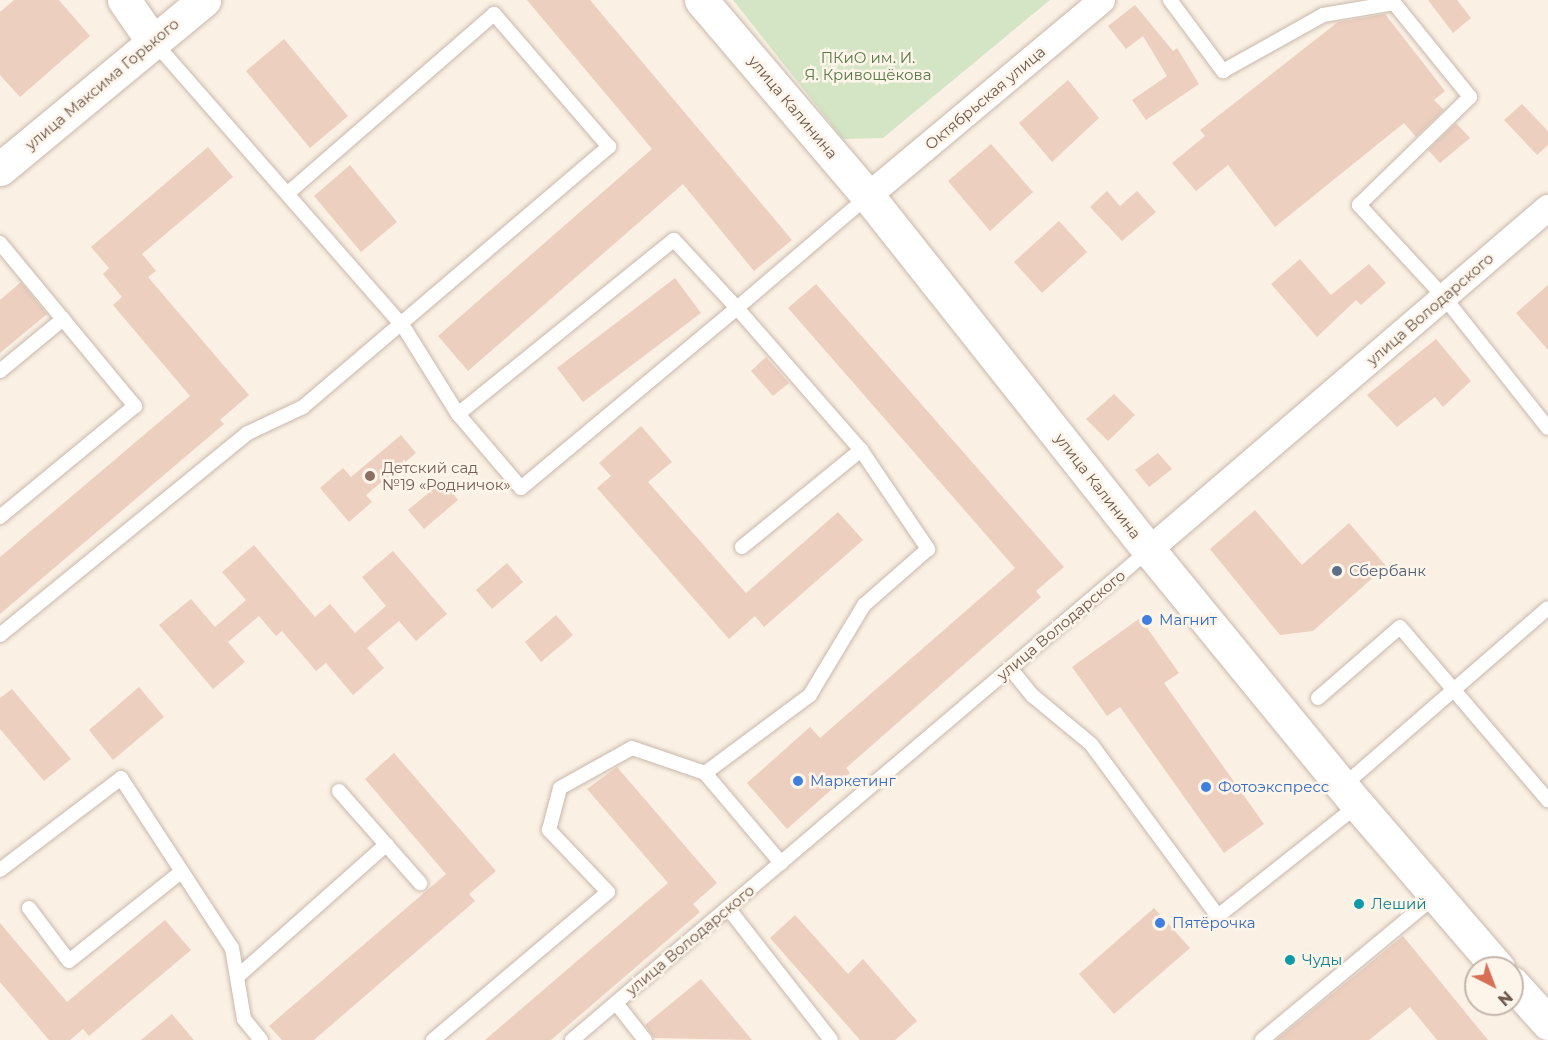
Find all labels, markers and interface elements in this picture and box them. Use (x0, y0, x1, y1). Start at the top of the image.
street label: улица Максима Горького (22, 14, 182, 154)
street label: Октябрьская улица (921, 42, 1049, 154)
park label: ПКиО им. И. Я. Кривощёкова (805, 48, 931, 83)
street label: улица Калинина (745, 52, 841, 162)
street label: улица Володарского (1363, 249, 1497, 369)
street label: улица Калинина (1051, 430, 1145, 542)
place label: Детский сад №19 «Родничок» (382, 458, 511, 493)
marker: Детский сад №19 «Родничок» (363, 469, 377, 483)
place label: Сбербанк (1349, 562, 1426, 580)
marker: Сбербанк (1330, 564, 1344, 578)
street label: улица Володарского (993, 566, 1129, 684)
place label: Магнит (1159, 611, 1217, 629)
marker: Магнит (1140, 613, 1154, 627)
place label: Маркетинг (810, 772, 896, 790)
marker: Маркетинг (791, 774, 805, 788)
place label: Фотоэкспресс (1218, 778, 1329, 796)
marker: Фотоэкспресс (1199, 780, 1213, 794)
street label: улица Володарского (622, 881, 758, 999)
place label: Леший (1371, 895, 1427, 913)
marker: Леший (1352, 897, 1366, 911)
place label: Пятёрочка (1172, 914, 1256, 932)
marker: Пятёрочка (1153, 916, 1167, 930)
place label: Чуды (1302, 951, 1342, 969)
marker: Чуды (1283, 953, 1297, 967)
north arrow (1464, 956, 1524, 1016)
text: N (1494, 987, 1516, 1010)

